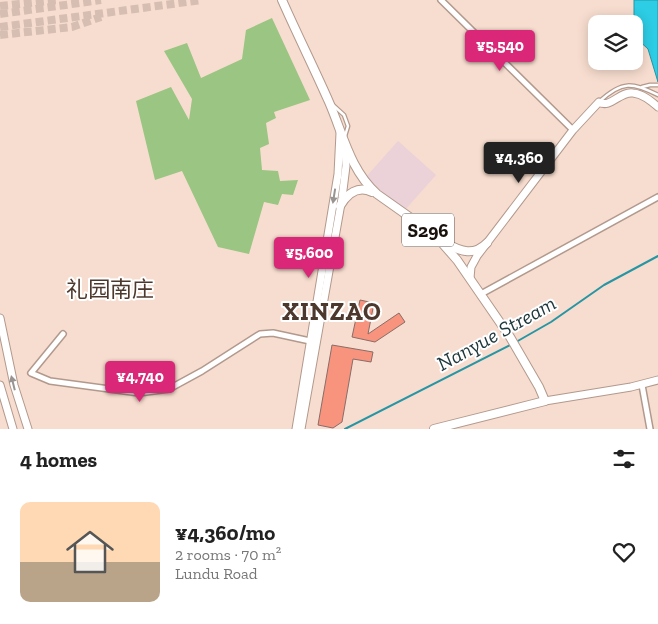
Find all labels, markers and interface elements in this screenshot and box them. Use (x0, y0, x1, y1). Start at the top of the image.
map controls (588, 15, 643, 70)
button: layers (588, 15, 643, 70)
pin: ¥5,540 (459, 30, 541, 72)
text: ¥5,540 (476, 36, 524, 55)
pin: ¥4,360 (478, 142, 560, 184)
text: ¥4,360 (495, 148, 543, 167)
one-way arrow (330, 189, 338, 205)
road number: S296 (402, 214, 454, 246)
pin: ¥5,600 (268, 236, 350, 279)
text: ¥5,600 (285, 243, 333, 262)
district label: 礼园南庄 (66, 276, 154, 303)
water label: Nanyue Stream (432, 290, 560, 376)
district label: XINZAO (282, 296, 382, 326)
pin: ¥4,740 (99, 360, 181, 403)
text: ¥4,740 (116, 367, 164, 386)
one-way arrow (9, 375, 17, 390)
icon: filters (610, 445, 638, 473)
text: 4 homes (20, 447, 97, 472)
text: ¥4,360/mo (175, 520, 275, 545)
icon: home (60, 522, 120, 582)
icon: heart (610, 538, 638, 566)
text: 2 rooms · 70 m² (175, 545, 281, 564)
text: Lundu Road (175, 564, 258, 583)

